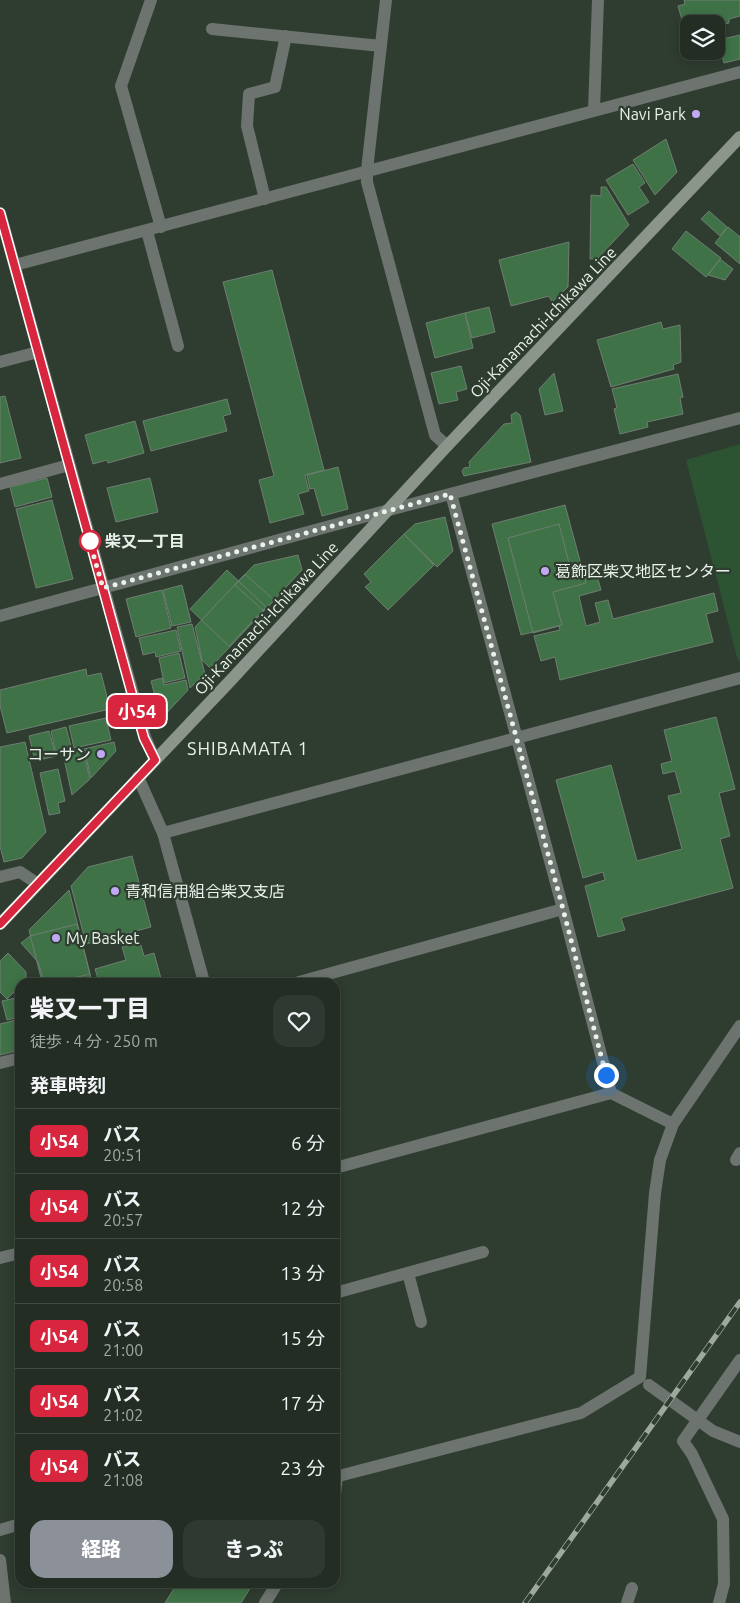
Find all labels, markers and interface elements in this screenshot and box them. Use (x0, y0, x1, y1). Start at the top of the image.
map controls (680, 15, 725, 60)
button: layers (680, 15, 725, 60)
place label: Navi Park (619, 105, 686, 123)
marker: Navi Park (690, 108, 702, 120)
street label: Oji-Kanamachi-Ichikawa Line (466, 243, 620, 401)
marker: 柴又一丁目 (79, 530, 101, 552)
place label: 柴又一丁目 (105, 532, 185, 550)
street label: Oji-Kanamachi-Ichikawa Line (190, 538, 342, 698)
place label: 葛飾区柴又地区センター (555, 562, 731, 580)
marker: 葛飾区柴又地区センター (539, 565, 551, 577)
line badge: 小54 (108, 695, 166, 727)
text: 小54 (118, 701, 156, 721)
district label: SHIBAMATA 1 (187, 738, 309, 758)
place label: コーサン (27, 745, 91, 763)
marker: コーサン (95, 748, 107, 760)
place label: 青和信用組合柴又支店 (125, 882, 285, 900)
marker: 青和信用組合柴又支店 (109, 885, 121, 897)
place label: My Basket (66, 929, 140, 947)
marker: My Basket (50, 932, 62, 944)
text: 柴又一丁目 (30, 995, 150, 1022)
button: heart (273, 995, 325, 1047)
text: 徒歩 · 4 分 · 250 m (30, 1032, 158, 1050)
your location (594, 1063, 619, 1088)
text: 発車時刻 (30, 1074, 106, 1096)
text: バス (103, 1123, 141, 1145)
text: 小54 (40, 1131, 78, 1151)
text: 6 分 (291, 1132, 325, 1154)
text: 20:51 (103, 1146, 143, 1164)
text: バス (103, 1188, 141, 1210)
text: 小54 (40, 1196, 78, 1216)
text: 12 分 (280, 1197, 325, 1219)
text: 20:57 (103, 1211, 143, 1229)
text: バス (103, 1253, 141, 1275)
text: 小54 (40, 1261, 78, 1281)
text: 13 分 (280, 1262, 325, 1284)
text: 20:58 (103, 1276, 143, 1294)
text: バス (103, 1318, 141, 1340)
text: 小54 (40, 1326, 78, 1346)
text: 15 分 (280, 1327, 325, 1349)
text: 21:00 (103, 1341, 143, 1359)
text: バス (103, 1383, 141, 1405)
text: 小54 (40, 1391, 78, 1411)
text: 17 分 (280, 1392, 325, 1414)
text: 21:02 (103, 1406, 143, 1424)
text: バス (103, 1448, 141, 1470)
text: 小54 (40, 1456, 78, 1476)
text: 23 分 (280, 1457, 325, 1479)
text: 21:08 (103, 1471, 143, 1489)
button: 経路 (30, 1520, 173, 1578)
button: きっぷ (183, 1520, 325, 1578)

